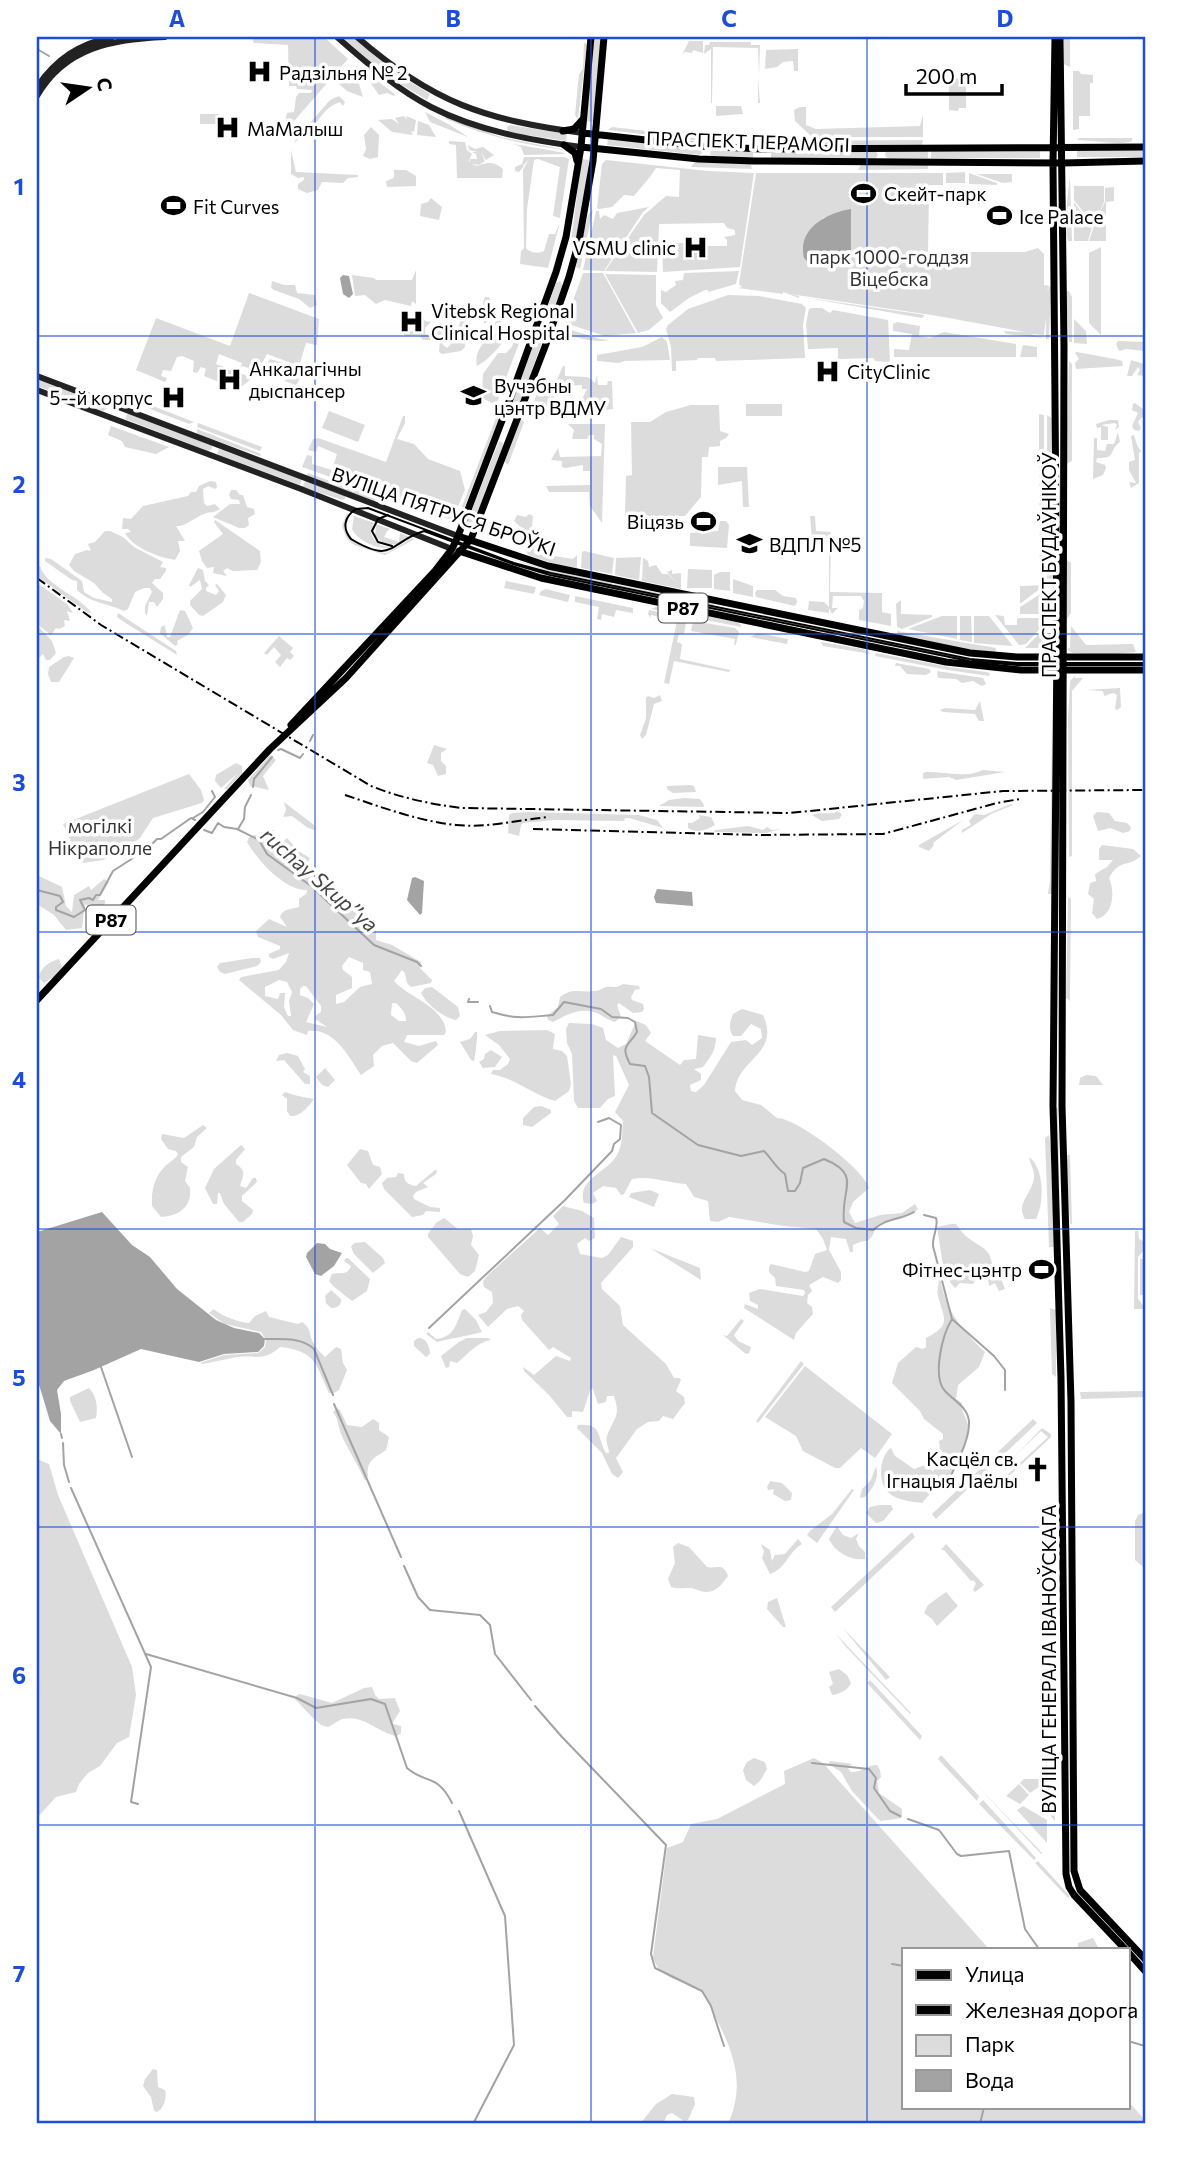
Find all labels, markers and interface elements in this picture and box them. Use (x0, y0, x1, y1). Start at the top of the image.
text: A (169, 4, 186, 32)
text: B (445, 4, 461, 32)
text: C (721, 4, 737, 32)
text: D (997, 4, 1014, 32)
north arrow (52, 52, 122, 122)
scale bar (906, 52, 1002, 96)
hospital icon: Радзільня № 2 (245, 58, 273, 86)
place label: Радзільня № 2 (279, 61, 408, 84)
text: 200 m (916, 63, 977, 88)
text: С (92, 75, 118, 93)
hospital icon: МаМалыш (213, 114, 241, 142)
place label: МаМалыш (247, 117, 343, 140)
street label: ПРАСПЕКТ ПЕРАМОГІ (646, 126, 850, 156)
text: 1 (14, 172, 24, 200)
sports icon: Скейт-парк (850, 179, 878, 207)
place label: Скейт-парк (884, 182, 987, 205)
sports icon: Fit Curves (159, 192, 187, 220)
place label: Fit Curves (193, 195, 280, 218)
sports icon: Ice Palace (985, 202, 1013, 230)
place label: Ice Palace (1019, 205, 1103, 228)
hospital icon: VSMU clinic (682, 233, 710, 261)
place label: VSMU clinic (572, 236, 676, 259)
park label: парк 1000-годдзя Віцебска (809, 245, 969, 290)
place label: Vitebsk Regional Clinical Hospital (431, 299, 575, 344)
hospital icon: Vitebsk Regional Clinical Hospital (397, 307, 425, 335)
place label: Анкалагічны дыспансер (249, 357, 362, 402)
hospital icon: CityClinic (813, 357, 841, 385)
place label: CityClinic (847, 360, 930, 383)
hospital icon: Анкалагічны дыспансер (215, 365, 243, 393)
place label: Вучэбны цэнтр ВДМУ (494, 374, 606, 419)
school or university icon: Вучэбны цэнтр ВДМУ (460, 382, 488, 410)
hospital icon: 5--й корпус (159, 383, 187, 411)
place label: 5--й корпус (50, 386, 153, 409)
street label: ПРАСПЕКТ БУДАЎНІКОЎ (1037, 452, 1060, 678)
street label: ВУЛІЦА ПЯТРУСЯ БРОЎКІ (329, 462, 559, 560)
text: 2 (12, 470, 26, 498)
sports icon: Віцязь (690, 507, 718, 535)
place label: Віцязь (627, 510, 684, 533)
school or university icon: ВДПЛ №5 (735, 530, 763, 558)
place label: ВДПЛ №5 (769, 533, 861, 556)
road number: Р87 (658, 594, 708, 622)
text: 3 (12, 768, 26, 796)
park label: могілкі Нікраполле (48, 814, 152, 859)
water label: ruchay Skup’’ya (256, 821, 384, 937)
road number: Р87 (86, 905, 136, 934)
text: 4 (12, 1065, 26, 1093)
sports icon: Фітнес-цэнтр (1028, 1255, 1056, 1283)
place label: Фітнес-цэнтр (902, 1258, 1022, 1281)
text: 5 (12, 1363, 26, 1391)
place label: Касцёл св. Ігнацыя Лаёлы (886, 1447, 1018, 1492)
church icon: Касцёл св. Ігнацыя Лаёлы (1024, 1455, 1052, 1483)
street label: ВУЛІЦА ГЕНЕРАЛА ІВАНОЎСКАГА (1037, 1504, 1060, 1814)
text: 6 (12, 1661, 26, 1689)
legend (902, 1948, 1130, 2108)
text: 7 (13, 1959, 25, 1987)
text: Улица (965, 1961, 1024, 1986)
text: Железная дорога (965, 1997, 1138, 2022)
text: Парк (965, 2031, 1015, 2056)
text: Вода (965, 2067, 1014, 2092)

